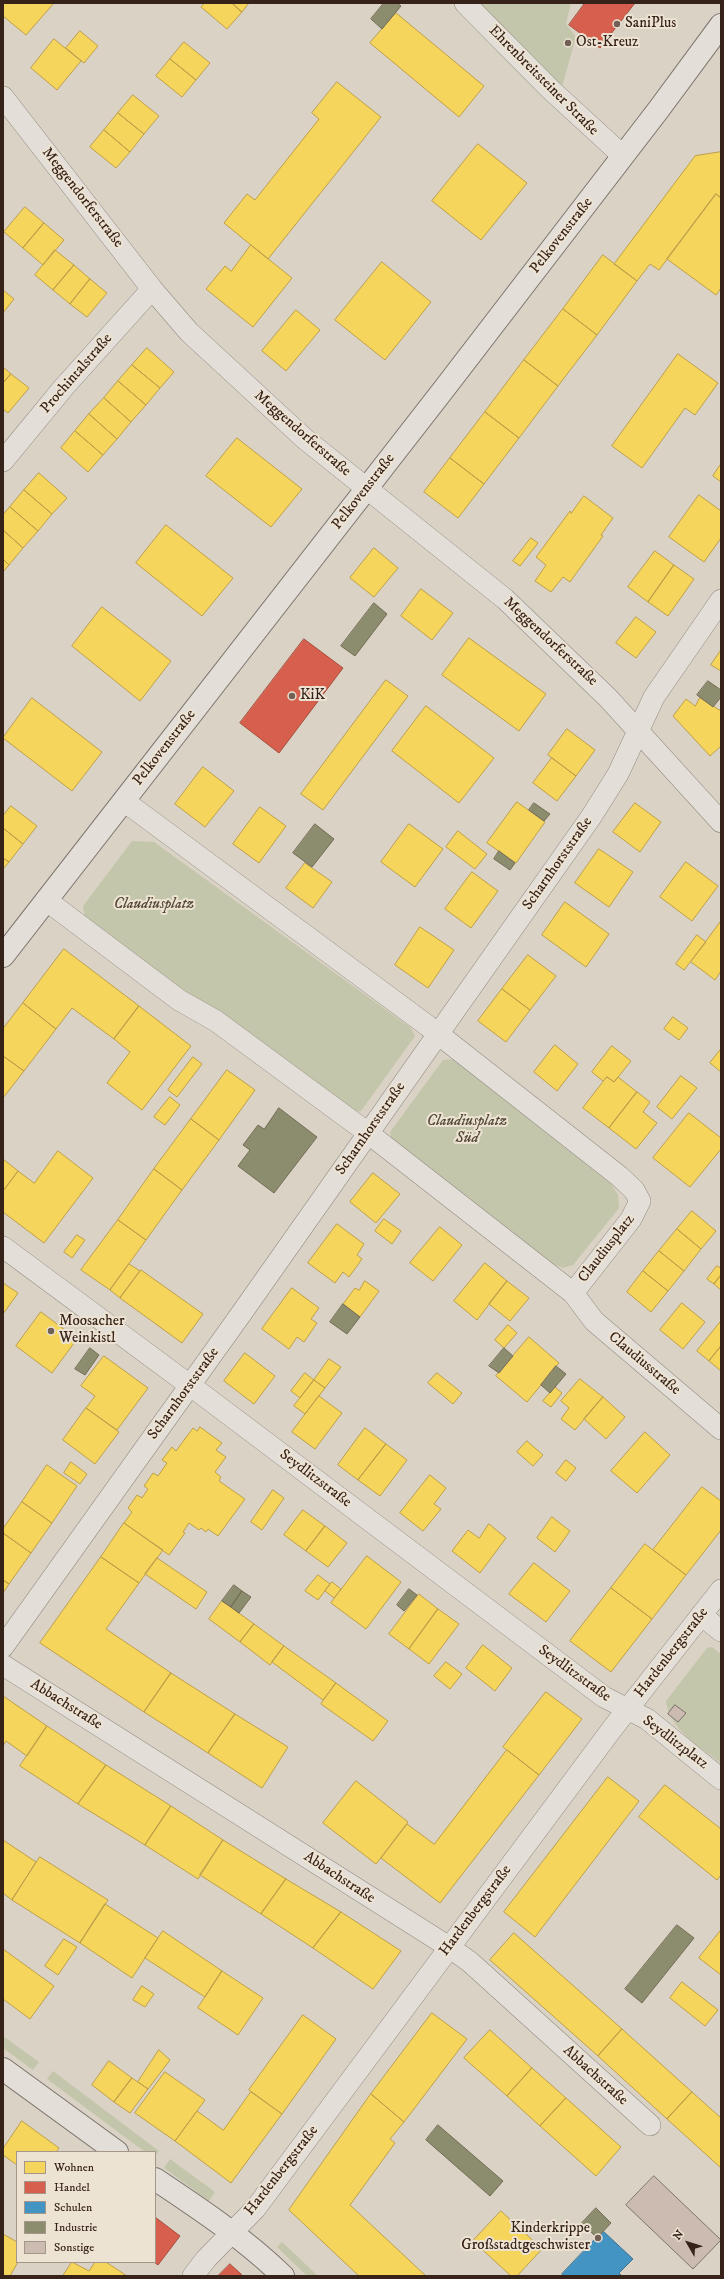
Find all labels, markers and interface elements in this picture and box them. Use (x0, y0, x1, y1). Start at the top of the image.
place label: SaniPlus (625, 15, 676, 33)
marker: SaniPlus (612, 19, 622, 29)
street label: Ehrenbreitsteiner Straße (484, 22, 602, 140)
place label: Ost-Kreuz (576, 34, 639, 52)
marker: Ost-Kreuz (563, 38, 573, 48)
street label: Meggendorferstraße (37, 144, 127, 252)
street label: Pelkovenstraße (527, 194, 597, 278)
street label: Prochintalstraße (37, 330, 117, 418)
street label: Meggendorferstraße (250, 387, 354, 481)
street label: Pelkovenstraße (329, 450, 399, 534)
street label: Meggendorferstraße (499, 594, 601, 690)
place label: KiK (300, 687, 325, 705)
marker: KiK (287, 691, 297, 701)
street label: Pelkovenstraße (130, 706, 200, 790)
street label: Scharnhorststraße (519, 814, 597, 914)
park label: Claudiusplatz (114, 896, 194, 914)
street label: Scharnhorststraße (332, 1079, 410, 1179)
park label: Claudiusplatz Süd (427, 1113, 507, 1148)
street label: Claudiusplatz (575, 1211, 639, 1287)
place label: Moosacher Weinkistl (59, 1313, 125, 1348)
marker: Moosacher Weinkistl (46, 1326, 56, 1336)
street label: Claudiusstraße (604, 1329, 684, 1399)
street label: Scharnhorststraße (145, 1344, 223, 1444)
street label: Seydlitzstraße (276, 1446, 354, 1512)
street label: Hardenbergstraße (631, 1604, 713, 1702)
street label: Seydlitzstraße (534, 1642, 614, 1706)
street label: Abbachstraße (27, 1676, 105, 1734)
street label: Seydlitzplatz (638, 1712, 712, 1774)
street label: Abbachstraße (300, 1848, 378, 1908)
street label: Hardenbergstraße (436, 1862, 516, 1960)
street label: Abbachstraße (559, 2042, 631, 2110)
street label: Hardenbergstraße (241, 2122, 323, 2220)
legend (16, 2151, 156, 2263)
text: Wohnen (54, 2160, 94, 2175)
text: Handel (54, 2180, 90, 2195)
text: Schulen (54, 2200, 92, 2215)
text: Industrie (54, 2220, 97, 2235)
place label: Kinderkrippe Großstadtgeschwister (461, 2220, 590, 2255)
north arrow (668, 2223, 708, 2263)
text: N (670, 2228, 687, 2243)
marker: Kinderkrippe Großstadtgeschwister (593, 2233, 603, 2243)
text: Sonstige (54, 2240, 94, 2255)

